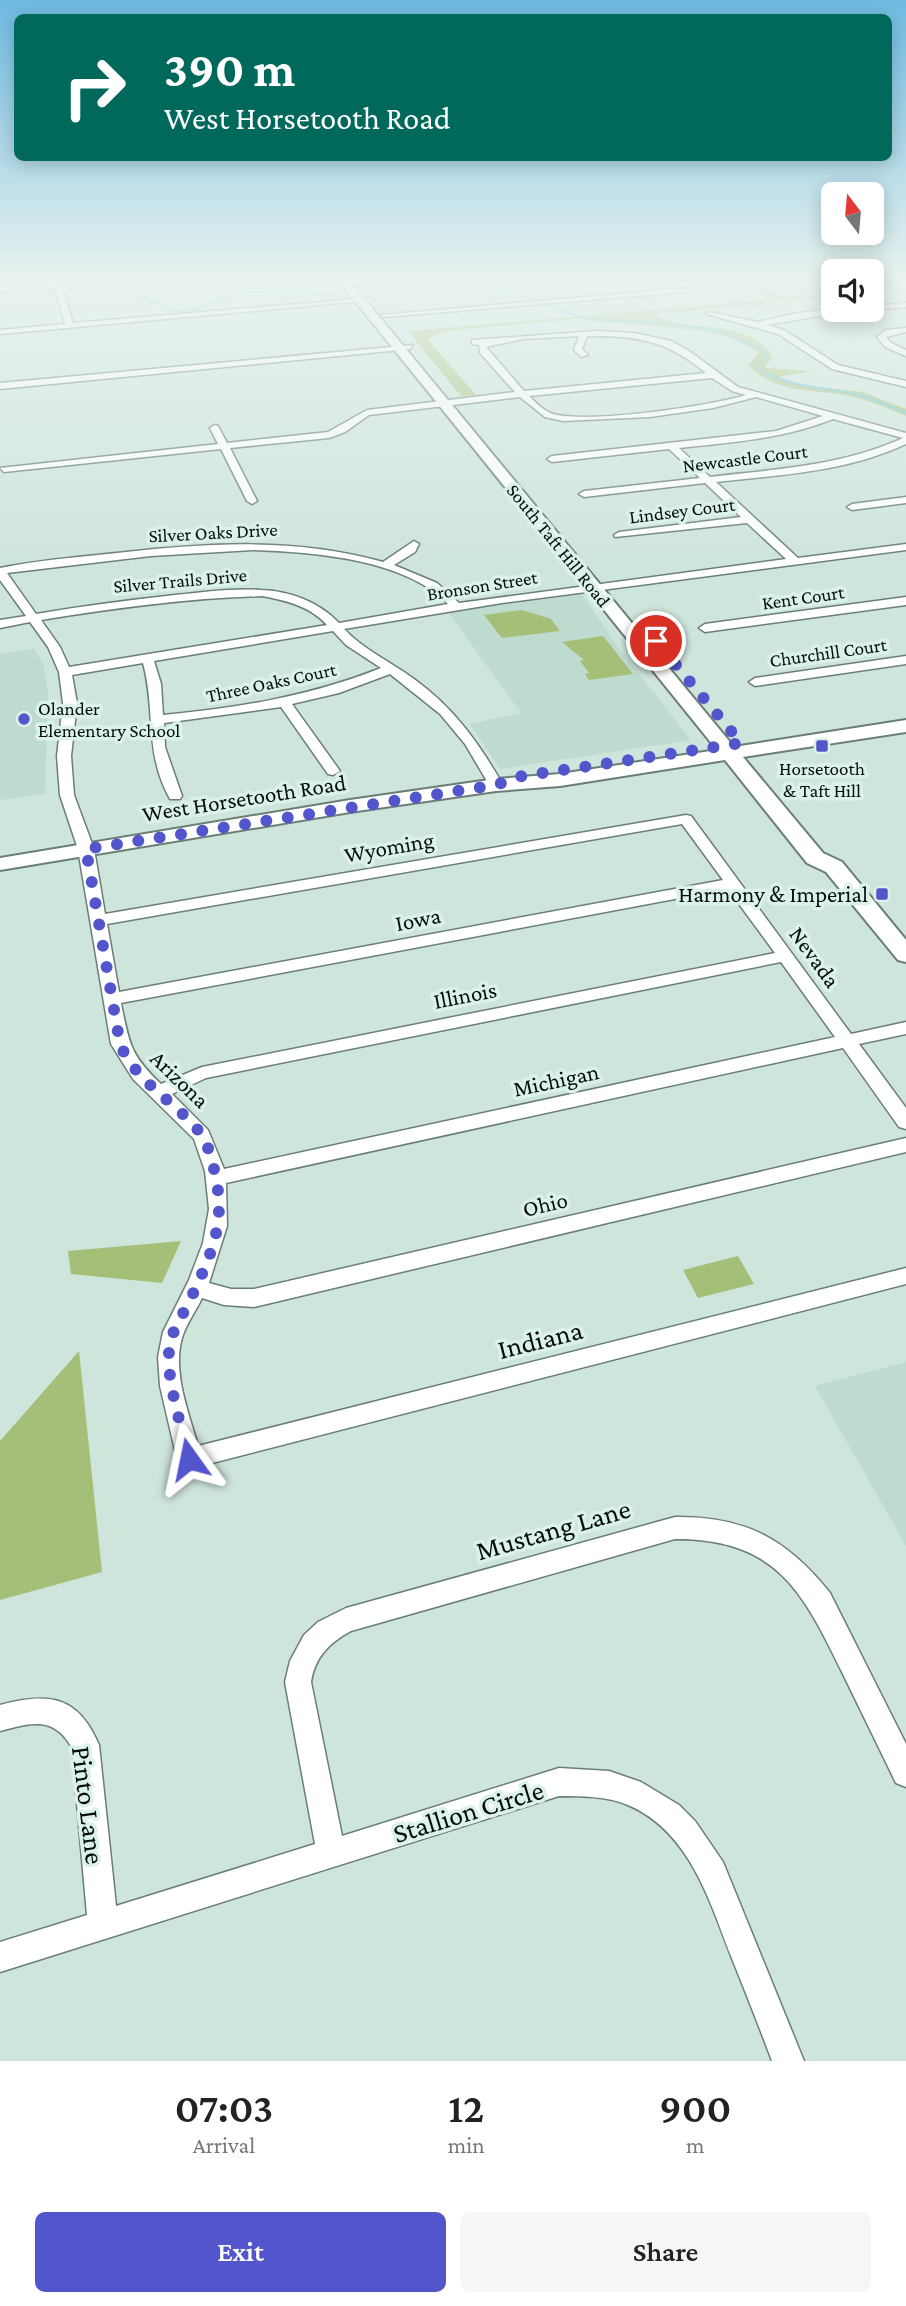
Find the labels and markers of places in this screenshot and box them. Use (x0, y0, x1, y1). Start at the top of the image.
pin (626, 611, 686, 671)
place label: Olander Elementary School (38, 698, 180, 741)
marker: Olander Elementary School (16, 711, 32, 727)
marker: Horsetooth & Taft Hill (814, 738, 830, 754)
place label: Horsetooth & Taft Hill (779, 758, 865, 801)
place label: Harmony & Imperial (678, 881, 868, 907)
marker: Harmony & Imperial (874, 886, 890, 902)

